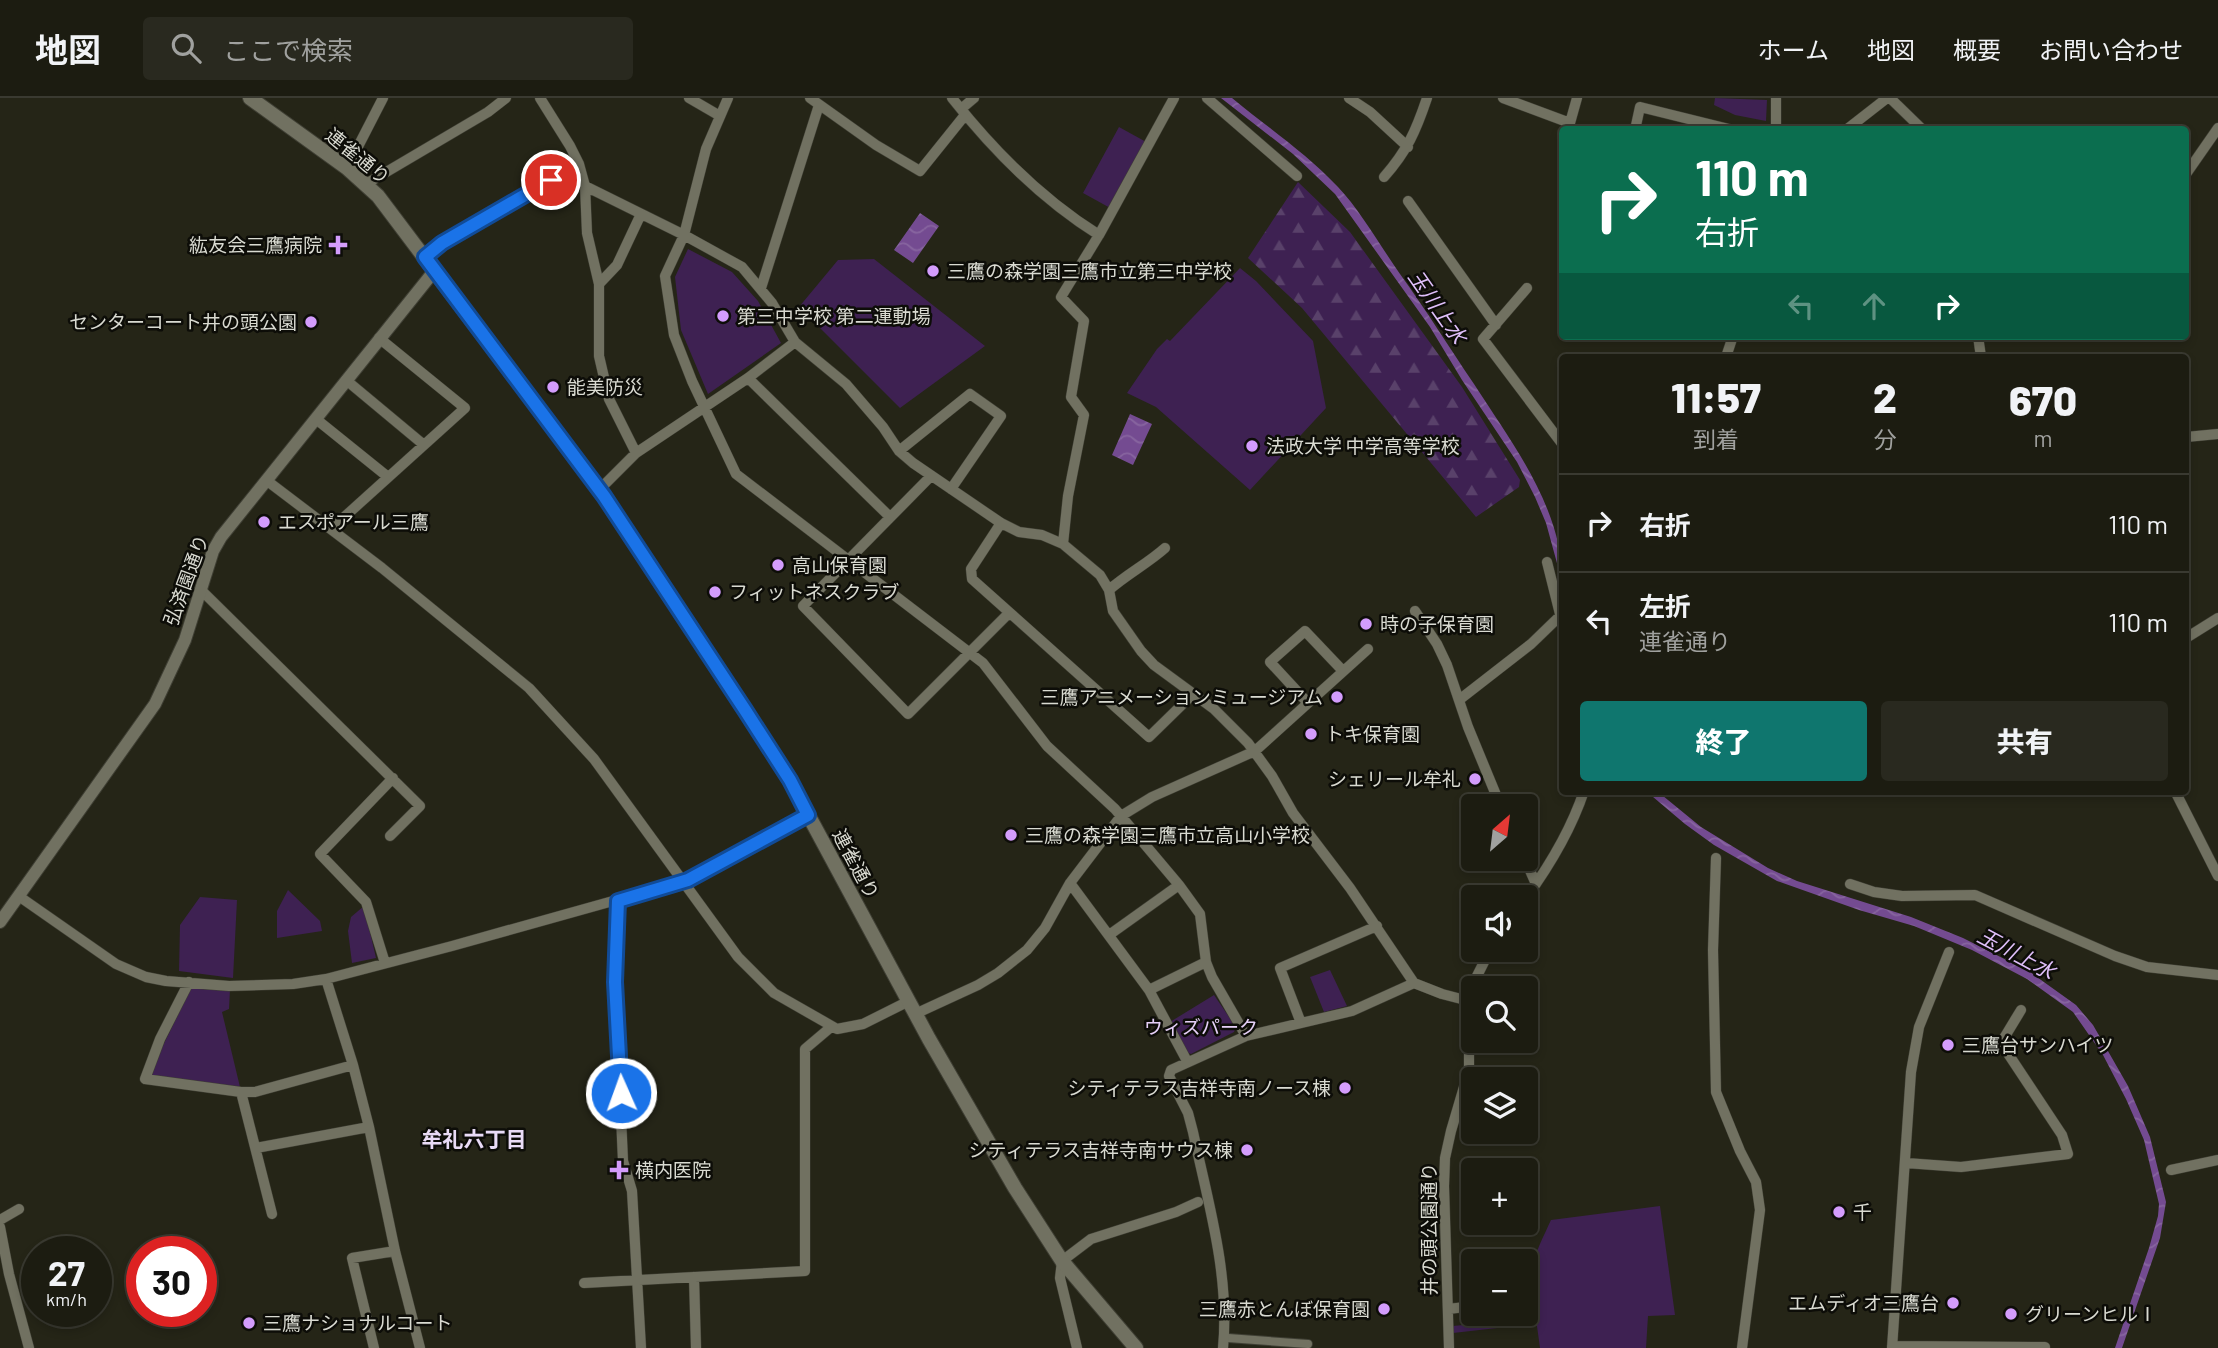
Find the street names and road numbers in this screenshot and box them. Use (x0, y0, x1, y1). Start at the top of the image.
street label: 連雀通り (322, 123, 395, 188)
street label: 弘済園通り (158, 531, 213, 628)
street label: 連雀通り (828, 825, 884, 903)
street label: 井の頭公園通り (1417, 1162, 1440, 1296)

